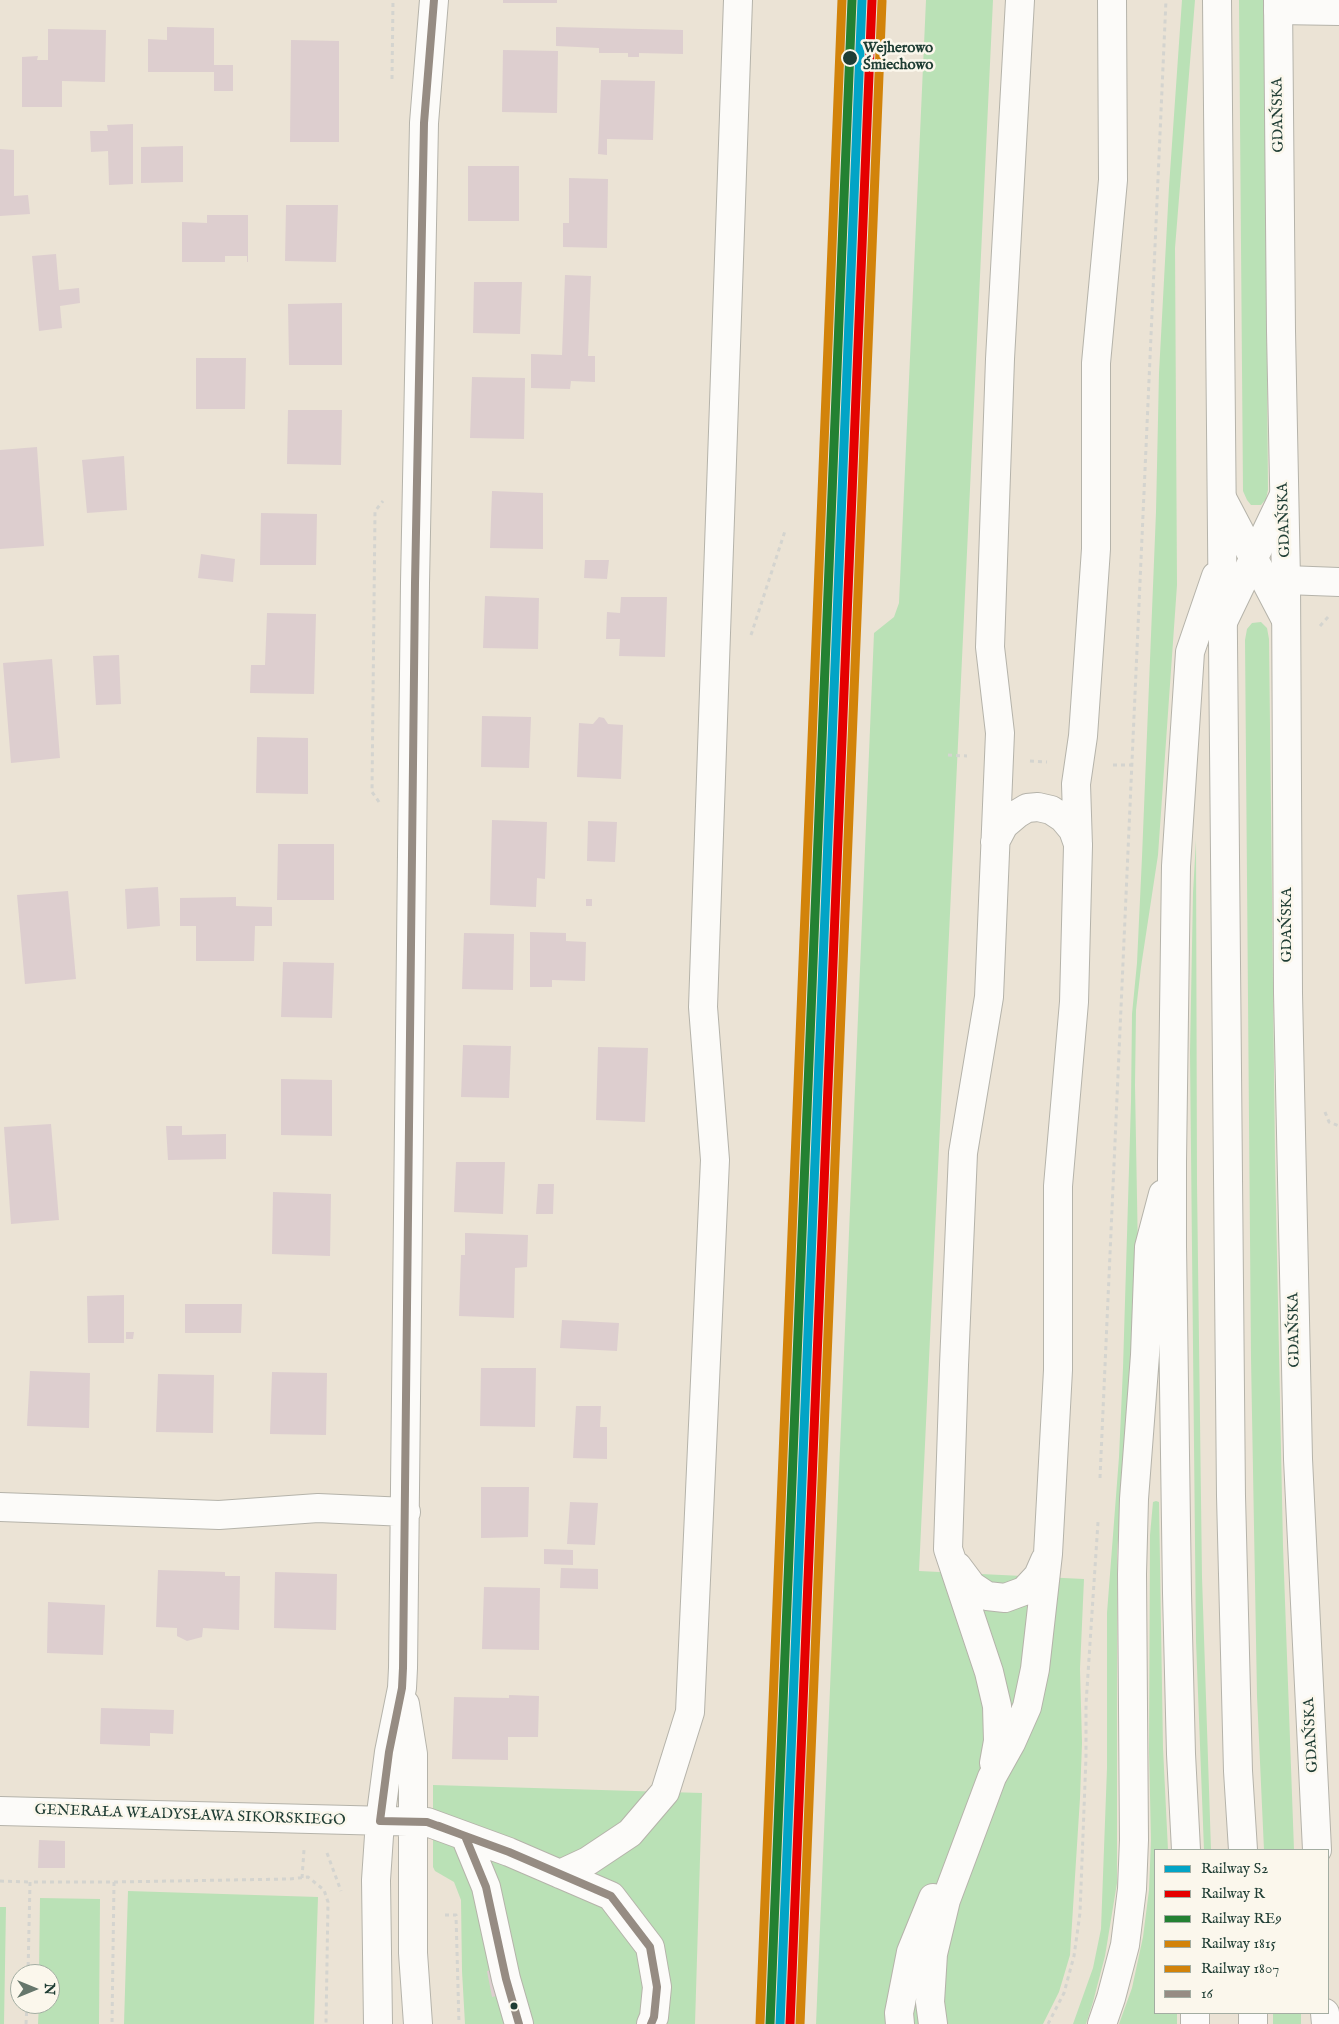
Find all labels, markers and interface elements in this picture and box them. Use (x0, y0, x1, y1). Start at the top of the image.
place label: Wejherowo Śmiechowo (863, 40, 933, 75)
marker: Wejherowo Śmiechowo (841, 49, 859, 67)
street label: GDAŃSKA (1269, 77, 1289, 153)
street label: GDAŃSKA (1275, 482, 1295, 558)
street label: GDAŃSKA (1279, 887, 1297, 963)
street label: GDAŃSKA (1285, 1292, 1305, 1368)
street label: GDAŃSKA (1301, 1697, 1323, 1773)
street label: GENERAŁA WŁADYSŁAWA SIKORSKIEGO (34, 1802, 346, 1830)
legend (1154, 1849, 1329, 2014)
text: Railway S2 (1201, 1859, 1268, 1878)
text: Railway R (1201, 1884, 1265, 1903)
text: Railway RE9 (1201, 1909, 1282, 1928)
text: Railway 1815 (1201, 1934, 1276, 1953)
text: Railway 1807 (1201, 1959, 1279, 1978)
north arrow (10, 1964, 60, 2014)
text: N (40, 1983, 58, 1995)
text: 16 (1201, 1984, 1213, 2003)
unlabelled marker (509, 2001, 519, 2011)

